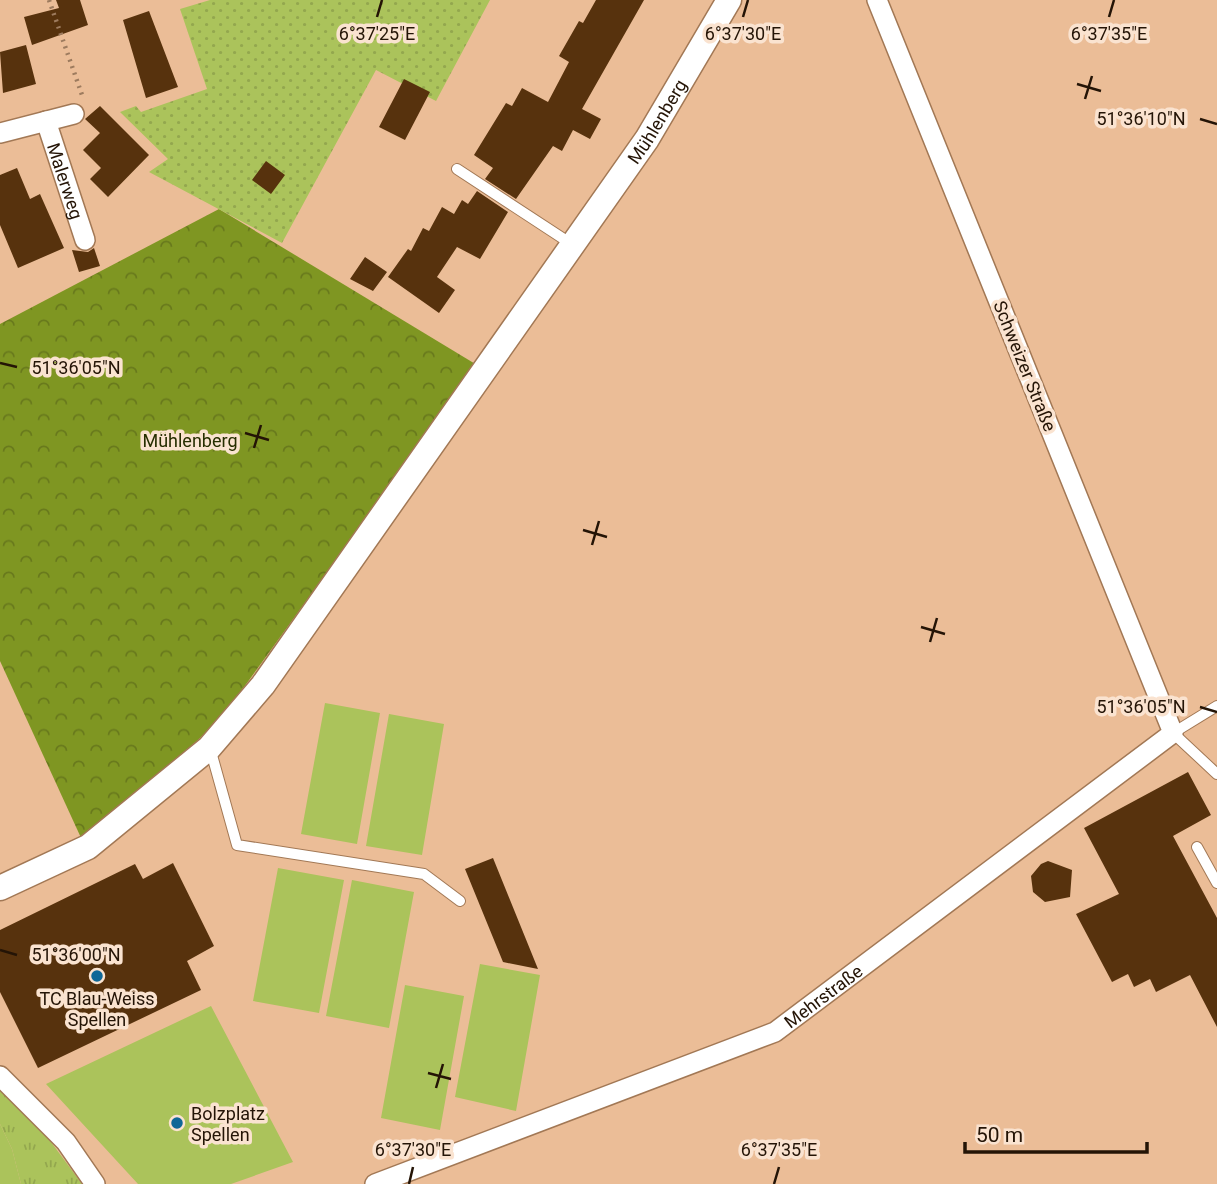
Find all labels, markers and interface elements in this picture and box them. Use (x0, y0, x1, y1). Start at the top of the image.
text: 6°37'25"E (339, 23, 415, 44)
text: 6°37'30"E (705, 23, 781, 44)
text: 6°37'35"E (1071, 23, 1147, 44)
street label: Mühlenberg (623, 75, 690, 168)
text: 51°36'10"N (1096, 108, 1186, 129)
street label: Malerweg (43, 140, 88, 222)
street label: Schweizer Straße (989, 298, 1061, 434)
text: 51°36'05"N (31, 357, 121, 378)
park label: Mühlenberg (142, 430, 238, 451)
text: 51°36'05"N (1096, 696, 1186, 717)
text: 51°36'00"N (31, 944, 121, 965)
street label: Mehrstraße (780, 960, 866, 1032)
marker: TC Blau-Weiss Spellen (89, 968, 105, 984)
place label: TC Blau-Weiss Spellen (39, 988, 155, 1030)
place label: Bolzplatz Spellen (191, 1103, 265, 1145)
scale bar (965, 1110, 1147, 1154)
marker: Bolzplatz Spellen (169, 1115, 185, 1131)
text: 50 m (976, 1123, 1023, 1147)
text: 6°37'30"E (375, 1139, 451, 1160)
text: 6°37'35"E (741, 1139, 817, 1160)

